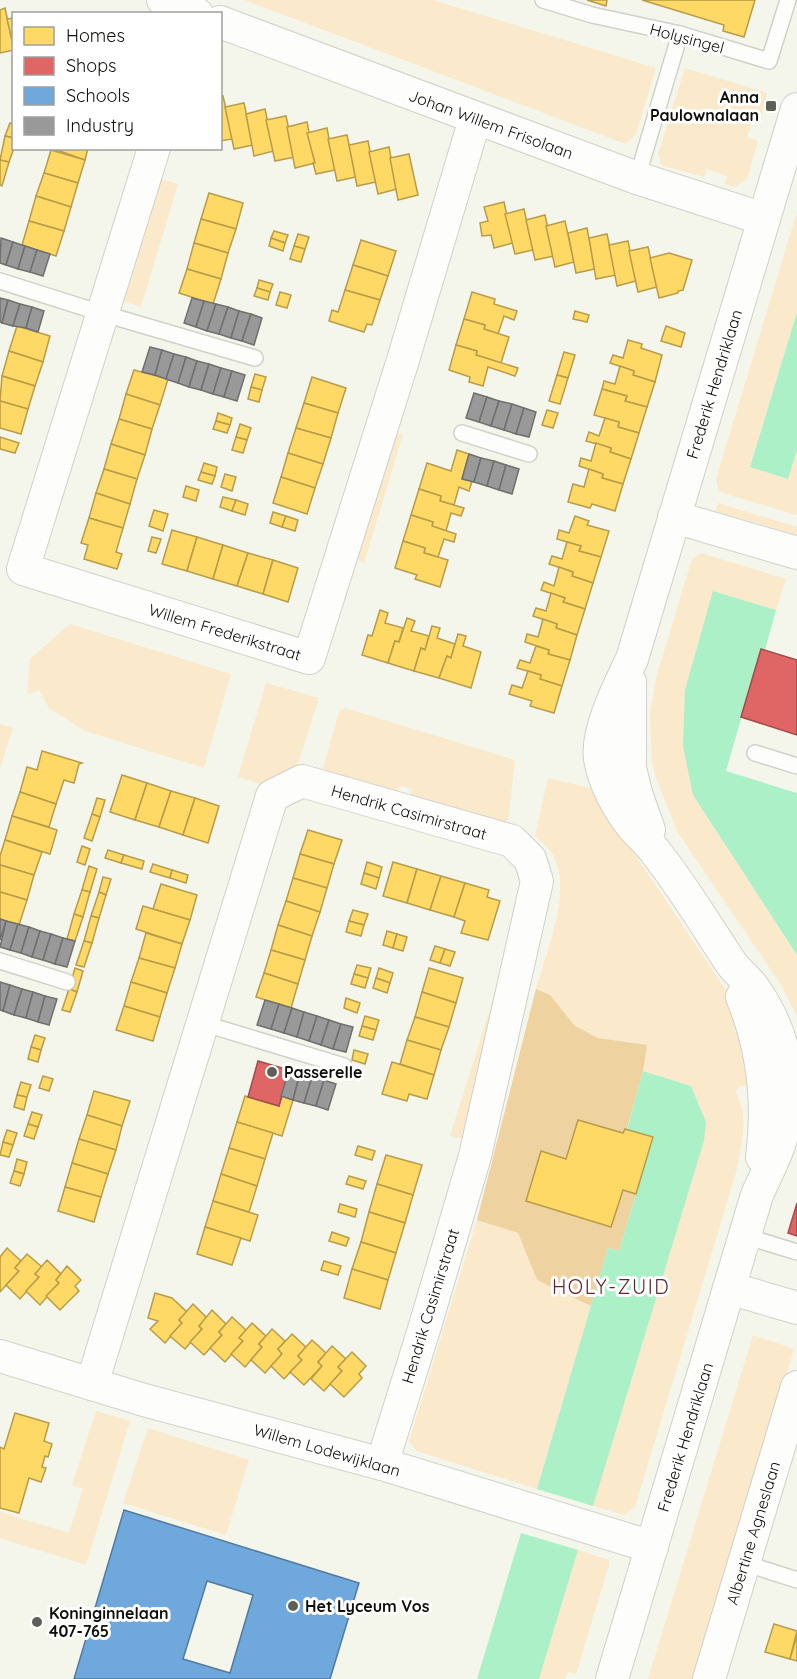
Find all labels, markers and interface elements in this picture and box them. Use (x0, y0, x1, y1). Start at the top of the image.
legend (12, 12, 222, 150)
street label: Holysingel (648, 18, 726, 58)
text: Homes (66, 24, 125, 47)
text: Shops (66, 54, 117, 77)
text: Schools (66, 84, 130, 107)
street label: Johan Willem Frisolaan (406, 85, 576, 163)
place label: Anna Paulownalaan (650, 87, 759, 125)
marker: Anna Paulownalaan (764, 99, 778, 113)
text: Industry (66, 114, 134, 137)
street label: Frederik Hendriklaan (682, 307, 746, 461)
street label: Willem Frederikstraat (146, 599, 304, 665)
street label: Hendrik Casimirstraat (329, 780, 489, 844)
place label: Passerelle (284, 1062, 362, 1082)
marker: Passerelle (265, 1065, 279, 1079)
street label: Hendrik Casimirstraat (397, 1226, 463, 1386)
district label: HOLY-ZUID (552, 1274, 670, 1299)
street label: Frederik Hendriklaan (653, 1360, 717, 1514)
street label: Willem Lodewijklaan (251, 1419, 403, 1481)
street label: Albertine Agneslaan (722, 1459, 784, 1607)
place label: Het Lyceum Vos (305, 1596, 430, 1616)
marker: Het Lyceum Vos (286, 1599, 300, 1613)
place label: Koninginnelaan 407-765 (49, 1603, 169, 1641)
marker: Koninginnelaan 407-765 (30, 1615, 44, 1629)

